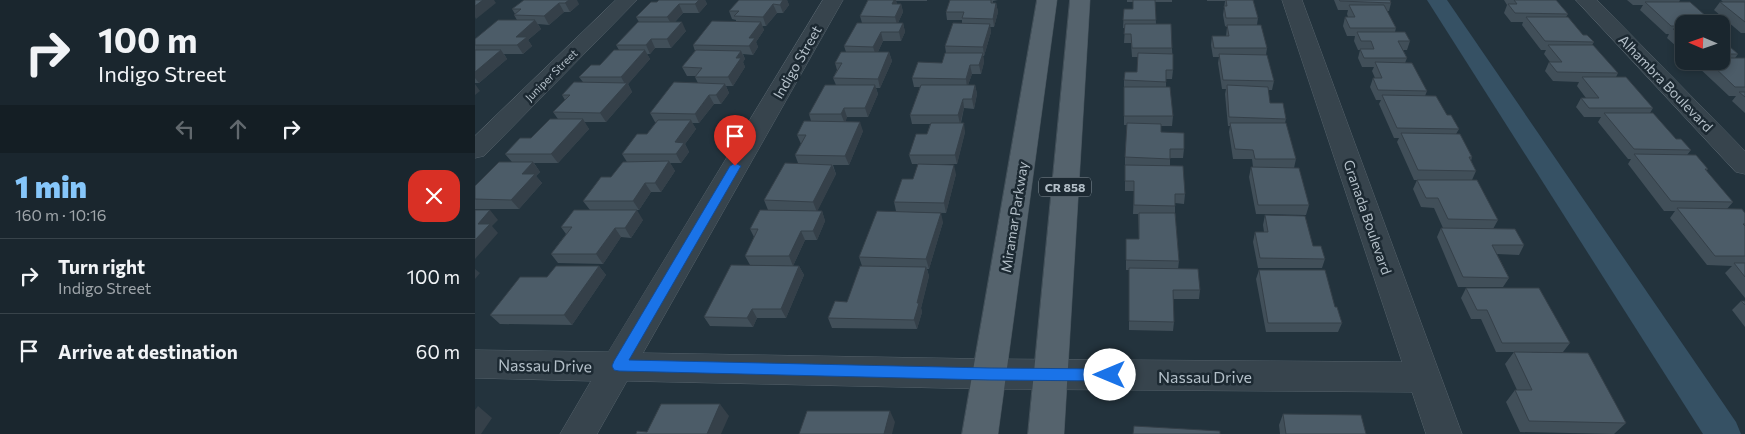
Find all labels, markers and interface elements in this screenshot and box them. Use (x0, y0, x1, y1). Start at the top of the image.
north arrow (1675, 15, 1730, 70)
map controls (1675, 15, 1730, 70)
text: 100 m (98, 17, 198, 60)
icon: right (15, 20, 80, 85)
street label: Indigo Street (769, 22, 825, 102)
street label: Alhambra Boulevard (1615, 31, 1717, 135)
street label: Juniper Street (522, 46, 581, 104)
text: Indigo Street (98, 60, 226, 87)
icon: left (171, 115, 199, 143)
icon: ahead (224, 115, 252, 143)
icon: right (277, 115, 305, 143)
pin (714, 115, 756, 166)
icon: arrive (721, 122, 749, 150)
street label: Granada Boulevard (1340, 157, 1396, 277)
street label: Miramar Parkway (997, 160, 1031, 274)
text: 1 min (15, 167, 87, 204)
button: close (408, 170, 460, 222)
road number: CR 858 (1039, 178, 1091, 196)
text: 160 m · 10:16 (15, 205, 107, 224)
text: Turn right (58, 255, 145, 278)
icon: right (15, 262, 43, 290)
text: 100 m (407, 265, 460, 288)
text: Indigo Street (58, 278, 151, 297)
icon: arrive (15, 337, 43, 365)
text: Arrive at destination (58, 340, 238, 363)
text: 60 m (416, 340, 460, 363)
position arrow (1083, 348, 1135, 400)
street label: Nassau Drive (498, 355, 592, 375)
street label: Nassau Drive (1158, 367, 1252, 386)

